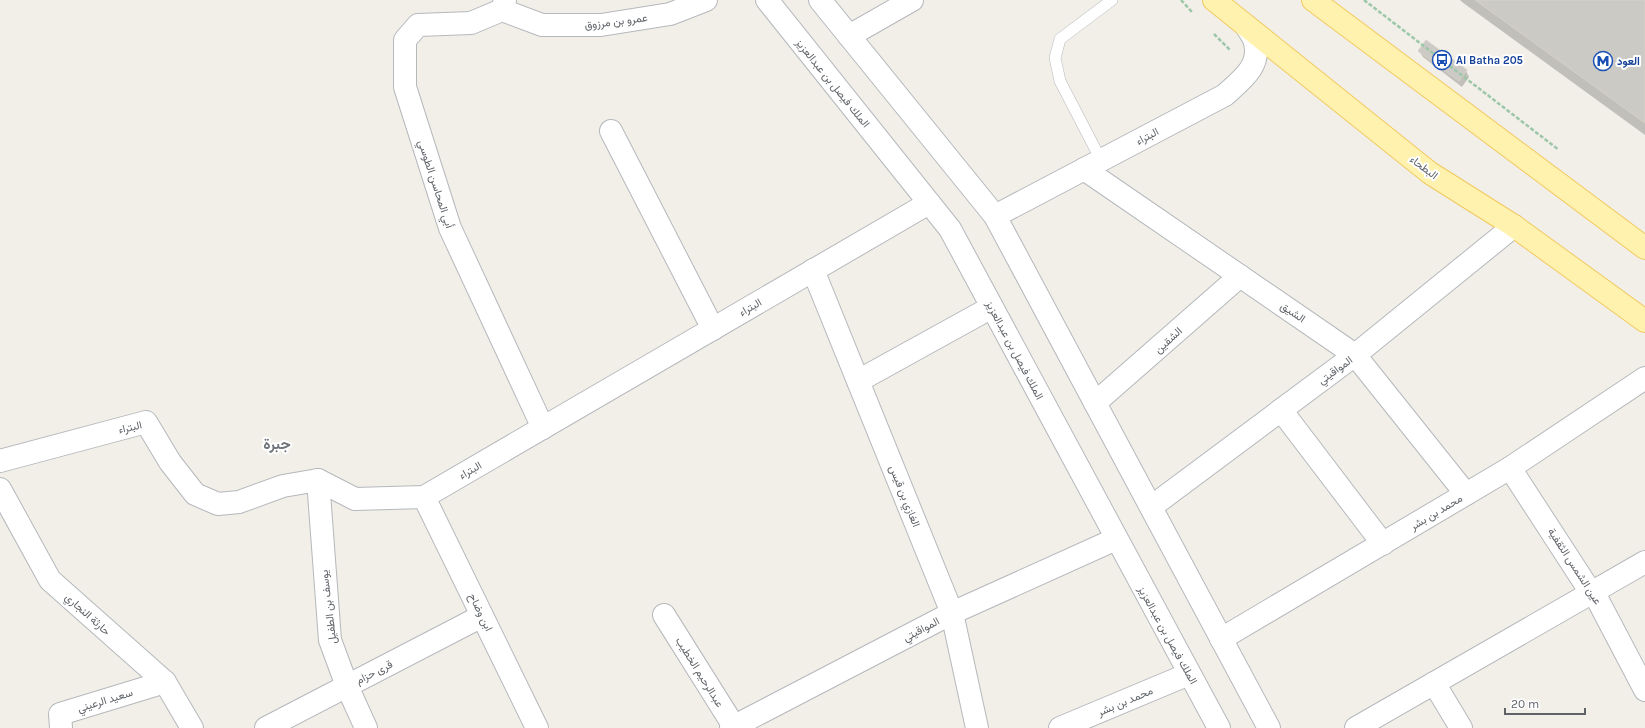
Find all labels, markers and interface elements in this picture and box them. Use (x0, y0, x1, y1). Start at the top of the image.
street label: عمرو بن مرزوق (584, 11, 649, 32)
street label: الملك فيصل بن عبدالعزيز (792, 36, 872, 130)
bus stop icon: Al Batha 205 (1431, 49, 1453, 71)
metro station icon: العود (1592, 50, 1614, 72)
place label: Al Batha 205 (1456, 54, 1523, 67)
place label: العود (1617, 55, 1640, 68)
street label: البتراء (1134, 125, 1161, 148)
street label: أبي المحاسن الطوسي (412, 138, 456, 231)
street label: البطحاء (1407, 153, 1440, 182)
street label: البتراء (737, 296, 764, 319)
street label: الملك فيصل بن عبدالعزيز (983, 298, 1046, 402)
street label: الشيق (1278, 299, 1308, 325)
street label: الشقين (1152, 325, 1185, 356)
street label: المواقيتي (1315, 354, 1357, 390)
street label: البتراء (117, 418, 143, 437)
district label: جبرة (263, 435, 291, 453)
street label: البتراء (457, 459, 484, 482)
street label: الغازي بن قيس (883, 463, 923, 530)
street label: محمد بن بشر (1407, 492, 1465, 534)
street label: عين الشمس الثقفية (1545, 526, 1604, 607)
street label: يوسف بن الطفيل (318, 569, 339, 645)
street label: الملك فيصل بن عبدالعزيز (1135, 583, 1200, 687)
street label: حارثة النجاري (60, 591, 113, 640)
street label: ابن وضاح (465, 591, 495, 634)
street label: المواقيتي (901, 614, 943, 647)
street label: عبدالرحيم الخطيب (672, 635, 727, 711)
street label: قرى حزام (354, 658, 395, 688)
street label: محمد بن بشر (1095, 684, 1155, 719)
street label: سعيد الرعيني (76, 686, 136, 718)
scale bar (1505, 690, 1585, 716)
text: 20 m (1511, 697, 1539, 711)

